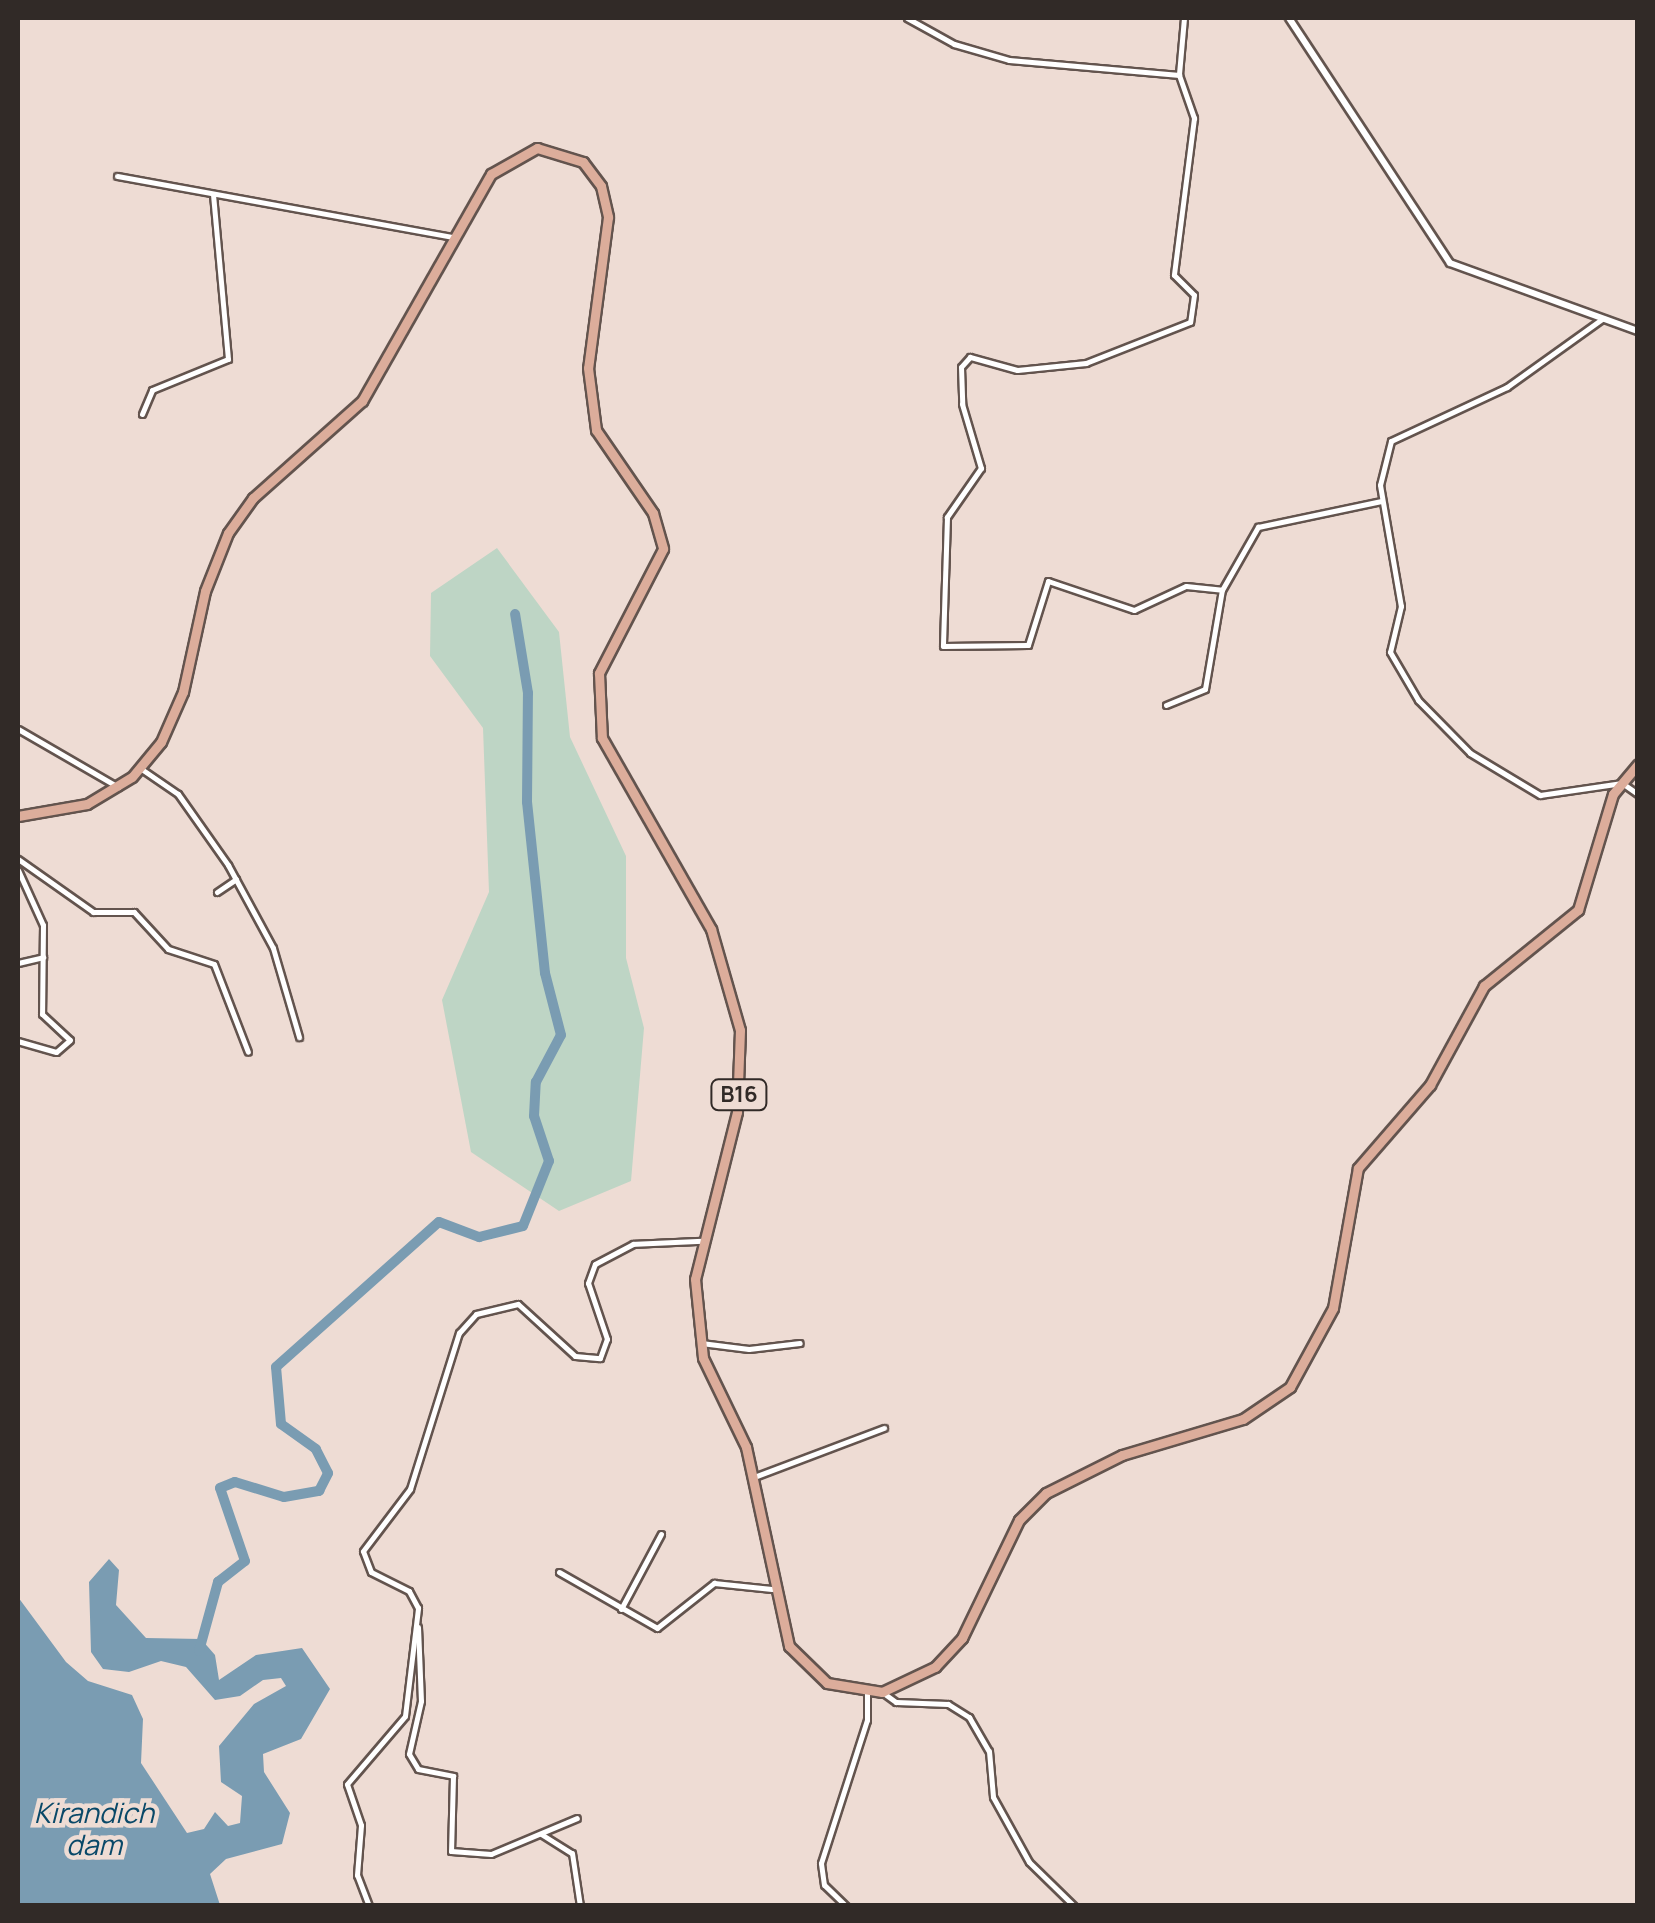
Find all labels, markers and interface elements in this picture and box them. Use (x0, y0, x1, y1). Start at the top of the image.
road number: B16 (709, 1078, 769, 1112)
water label: Kirandich dam (34, 1795, 154, 1861)

